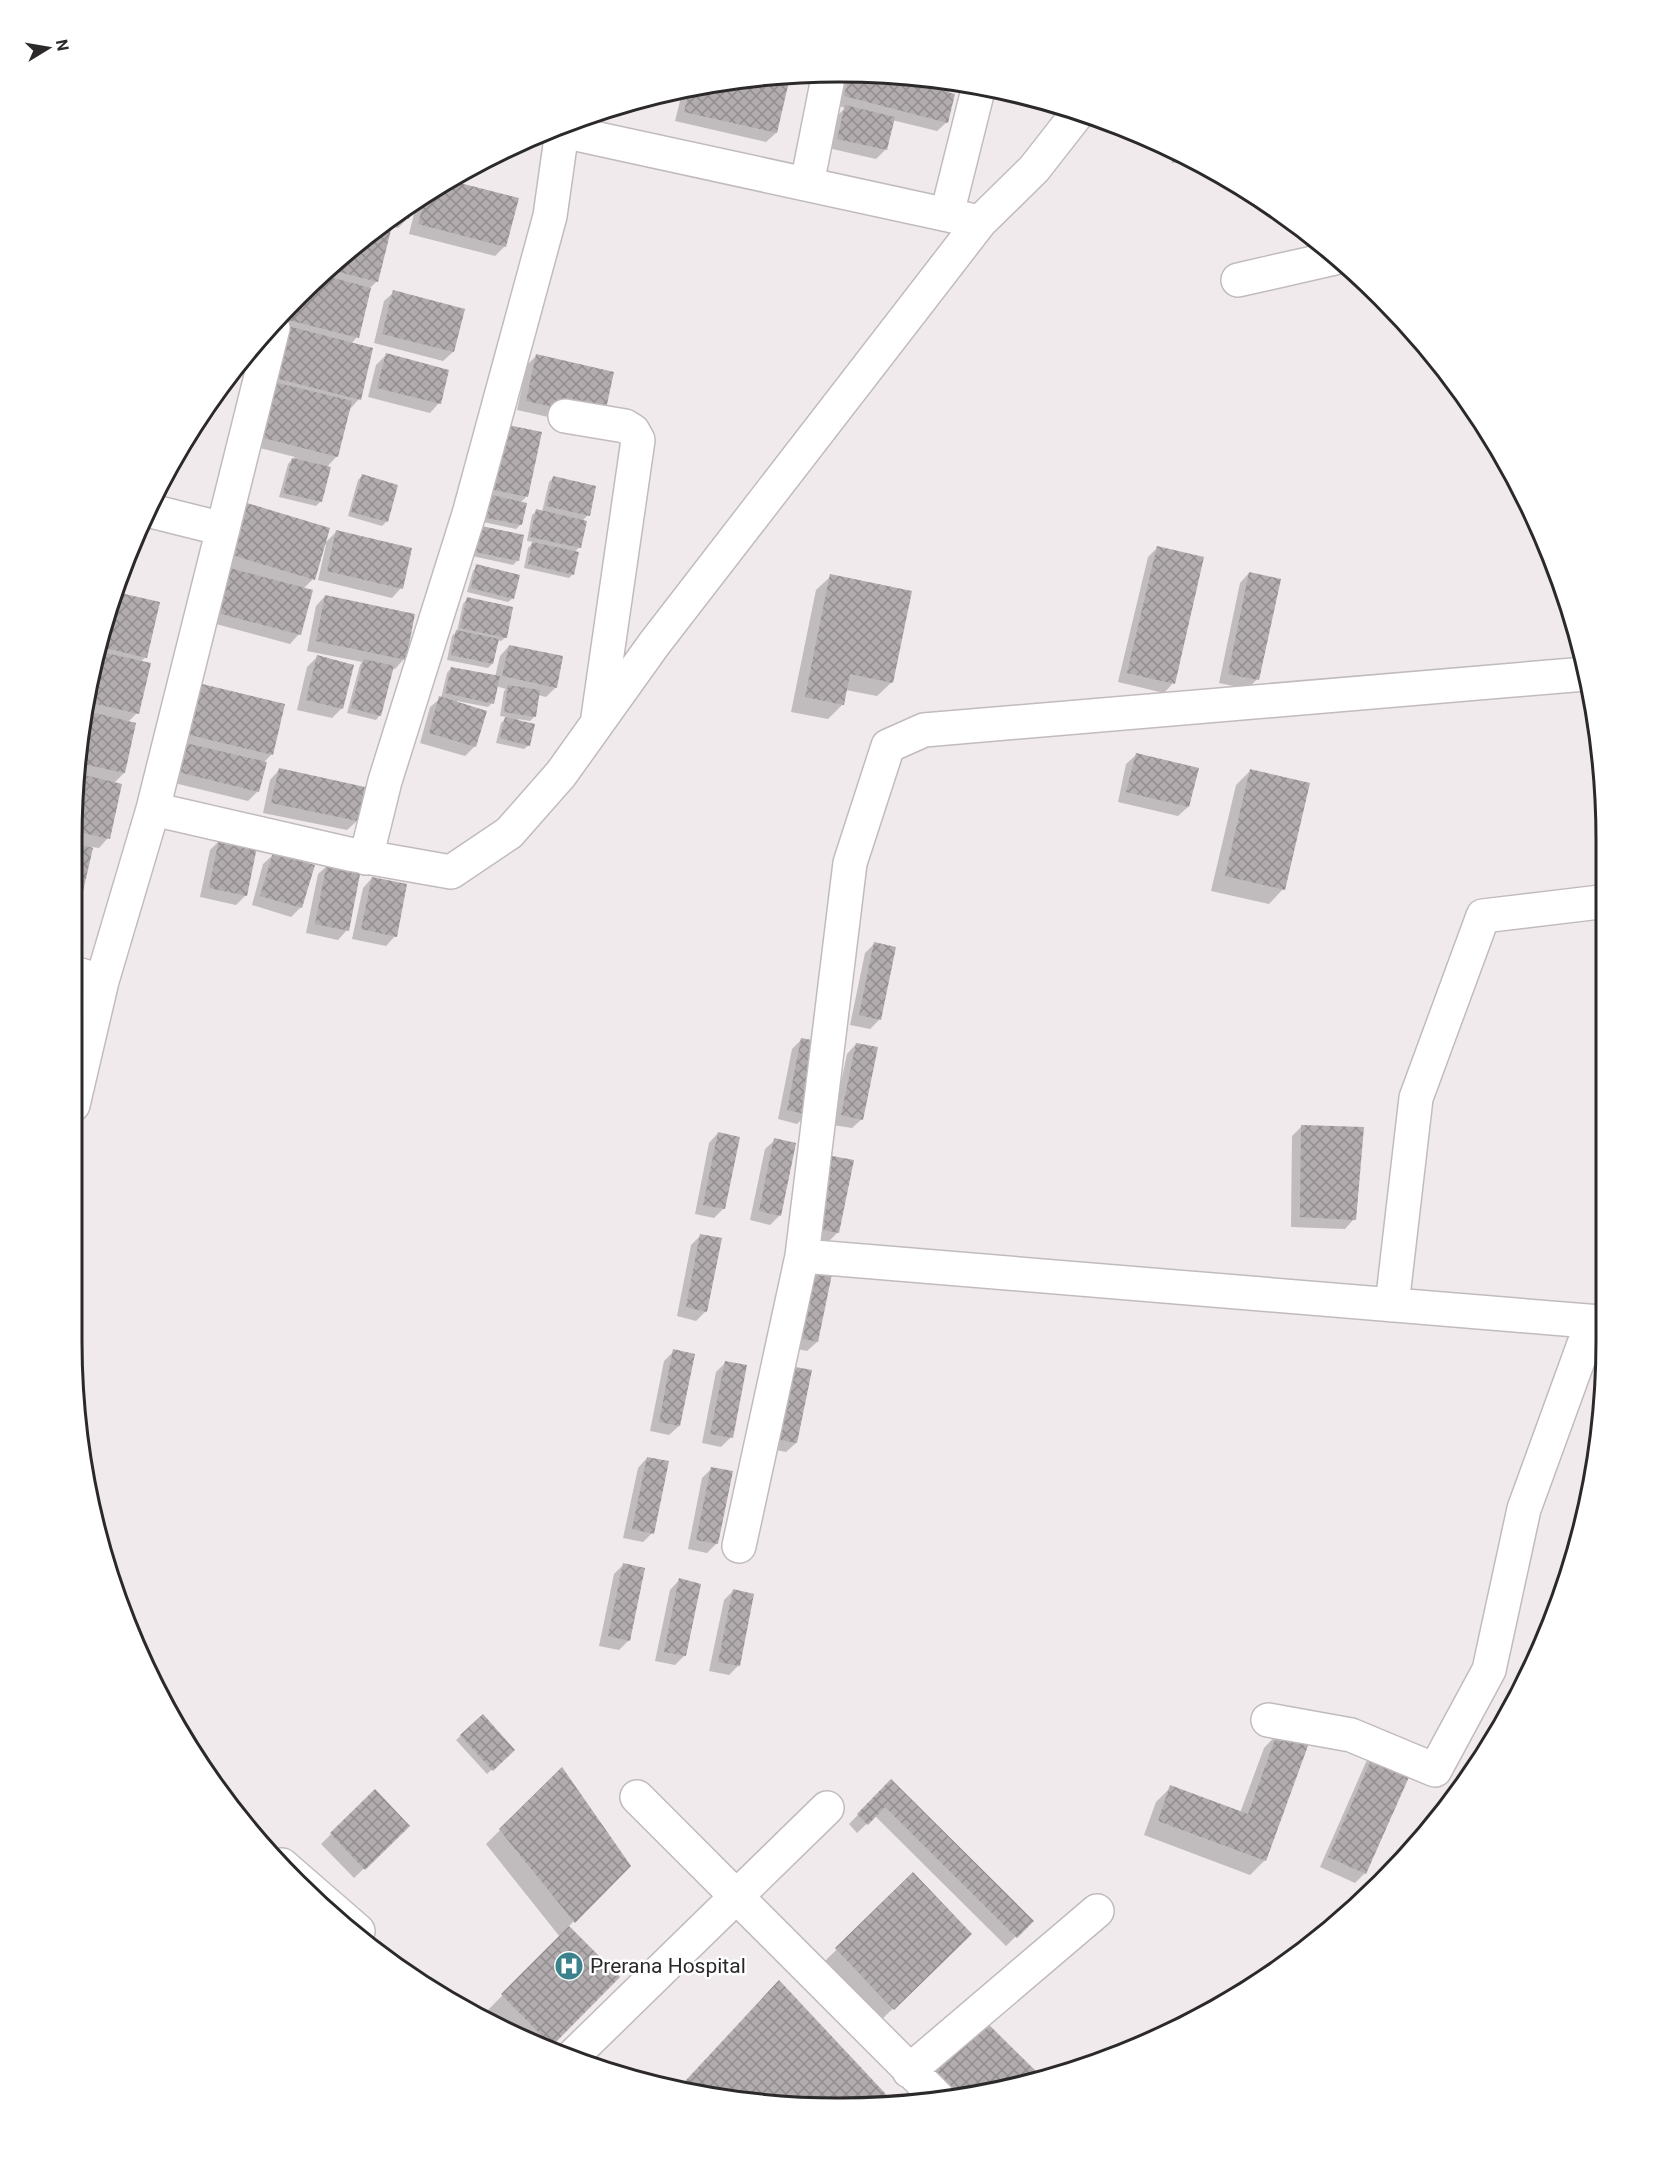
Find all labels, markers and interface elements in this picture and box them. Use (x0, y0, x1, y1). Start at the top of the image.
north arrow (18, 18, 78, 78)
text: N (52, 38, 73, 53)
hospital icon: Prerana Hospital (553, 1950, 585, 1982)
place label: Prerana Hospital (590, 1954, 746, 1978)

